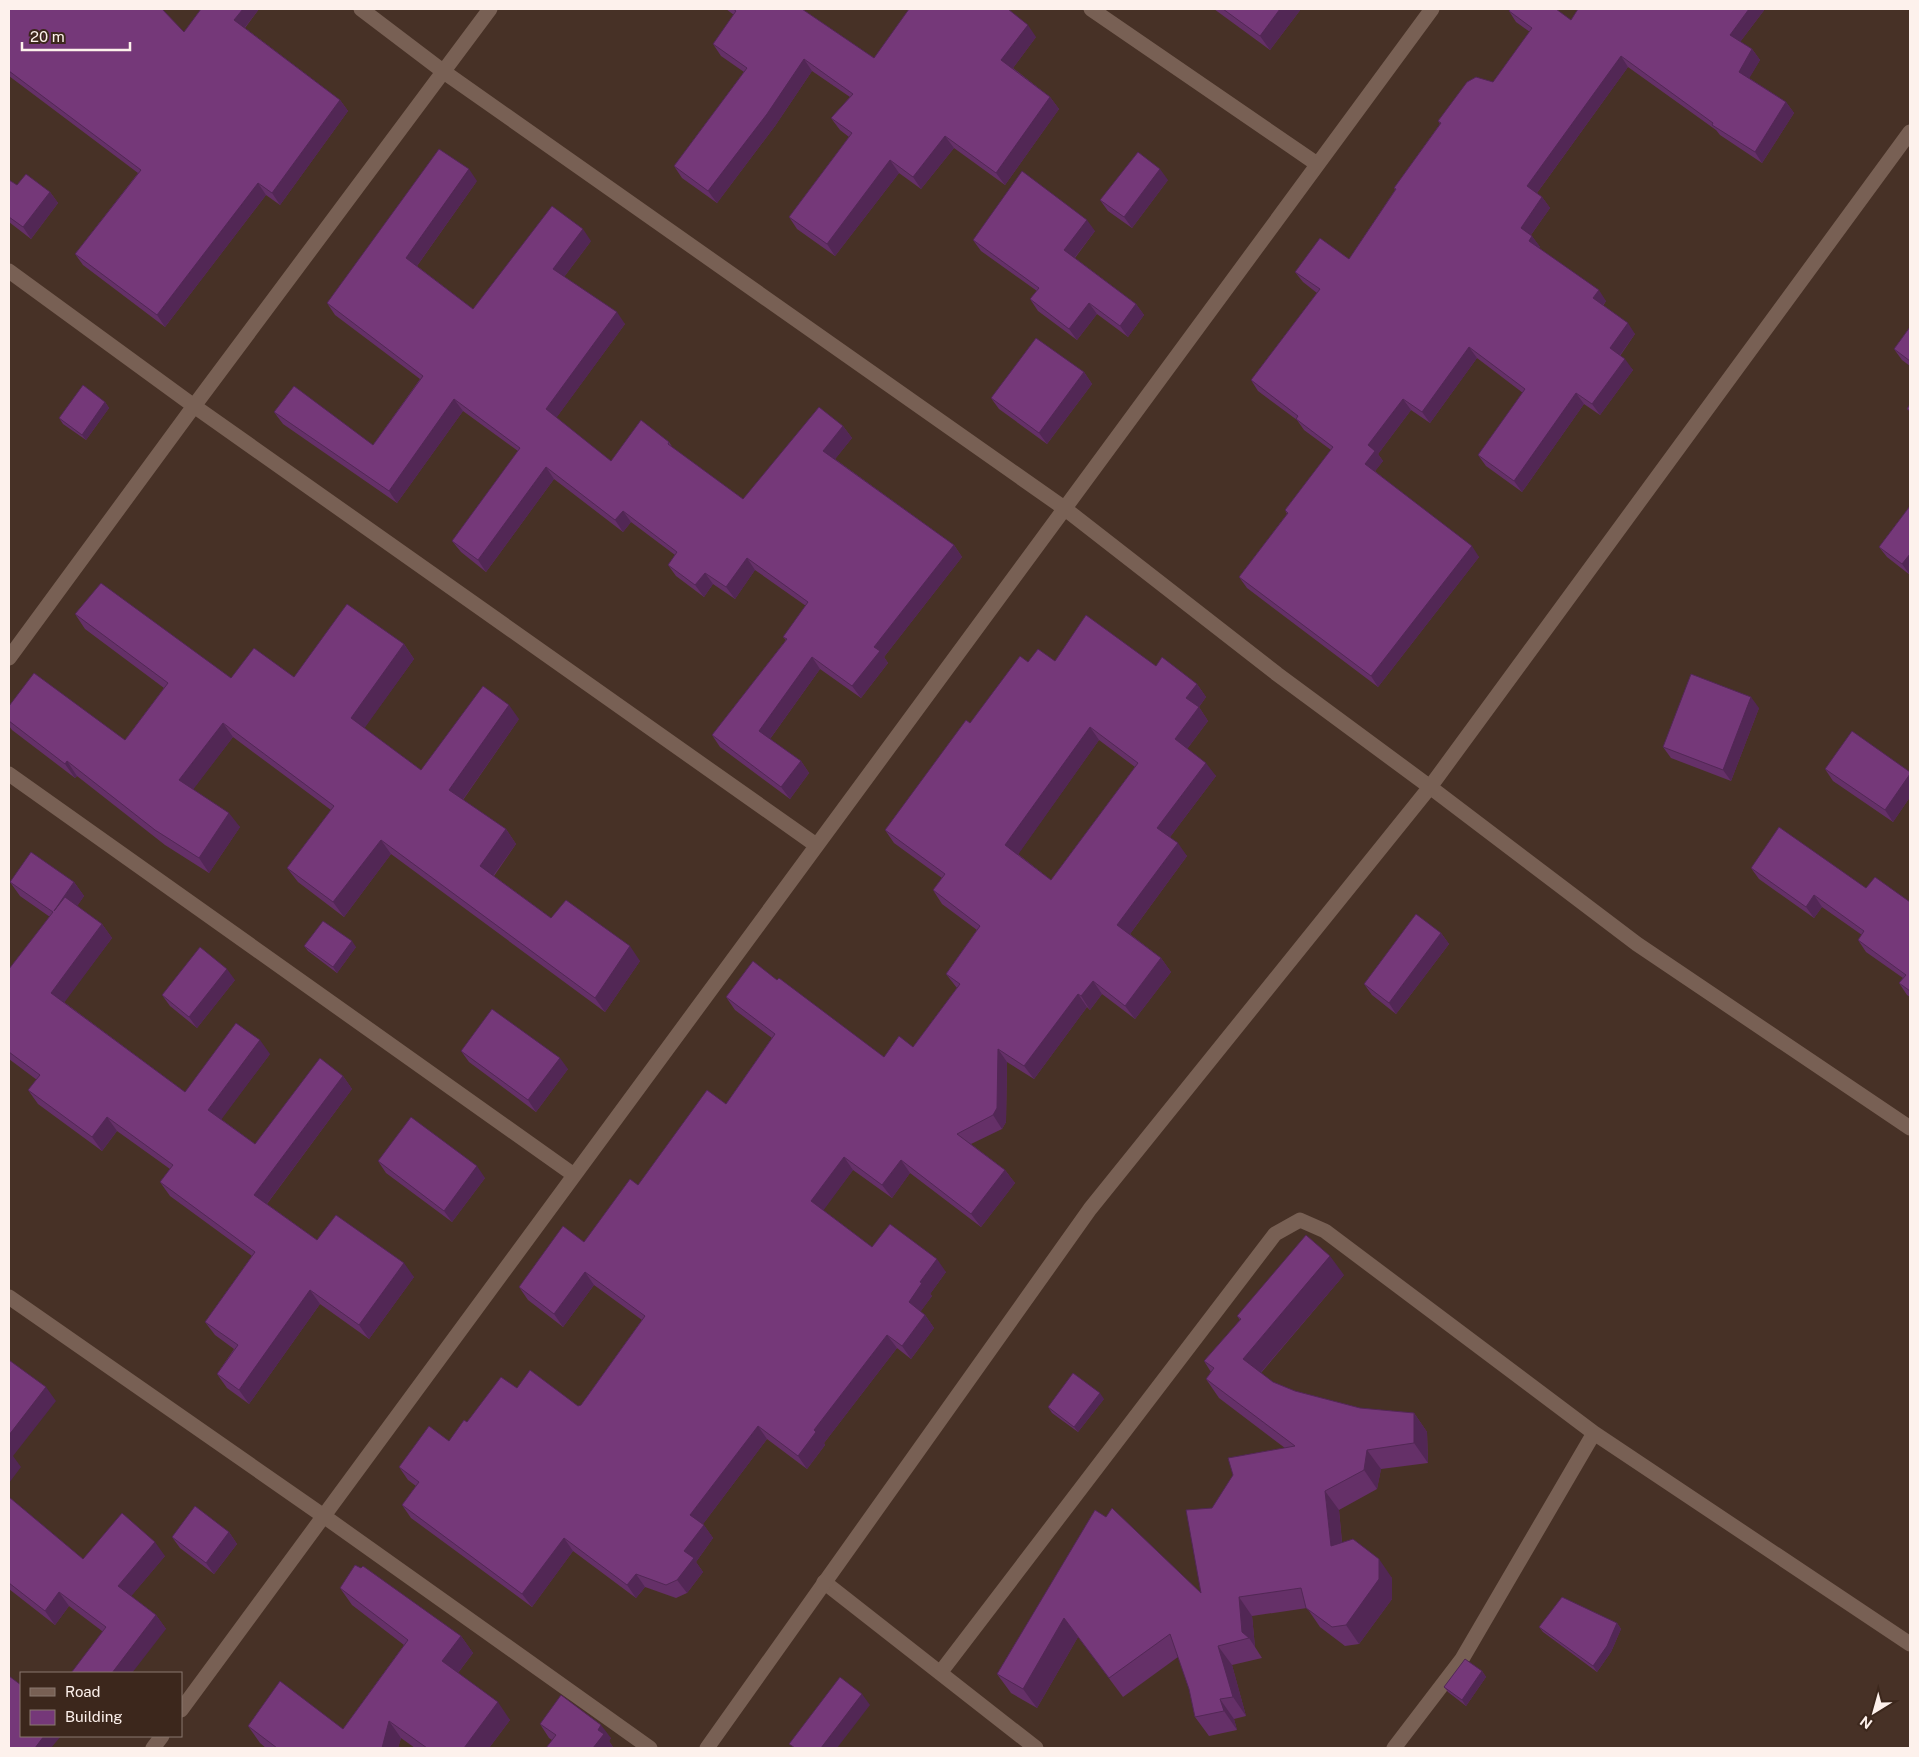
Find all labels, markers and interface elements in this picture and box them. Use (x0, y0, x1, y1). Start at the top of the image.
scale bar (22, 20, 130, 52)
text: 20 m (30, 28, 65, 45)
legend (20, 1672, 182, 1737)
text: Road (65, 1683, 101, 1700)
north arrow (1849, 1687, 1899, 1737)
text: Building (65, 1708, 123, 1725)
text: N (1857, 1713, 1875, 1732)

